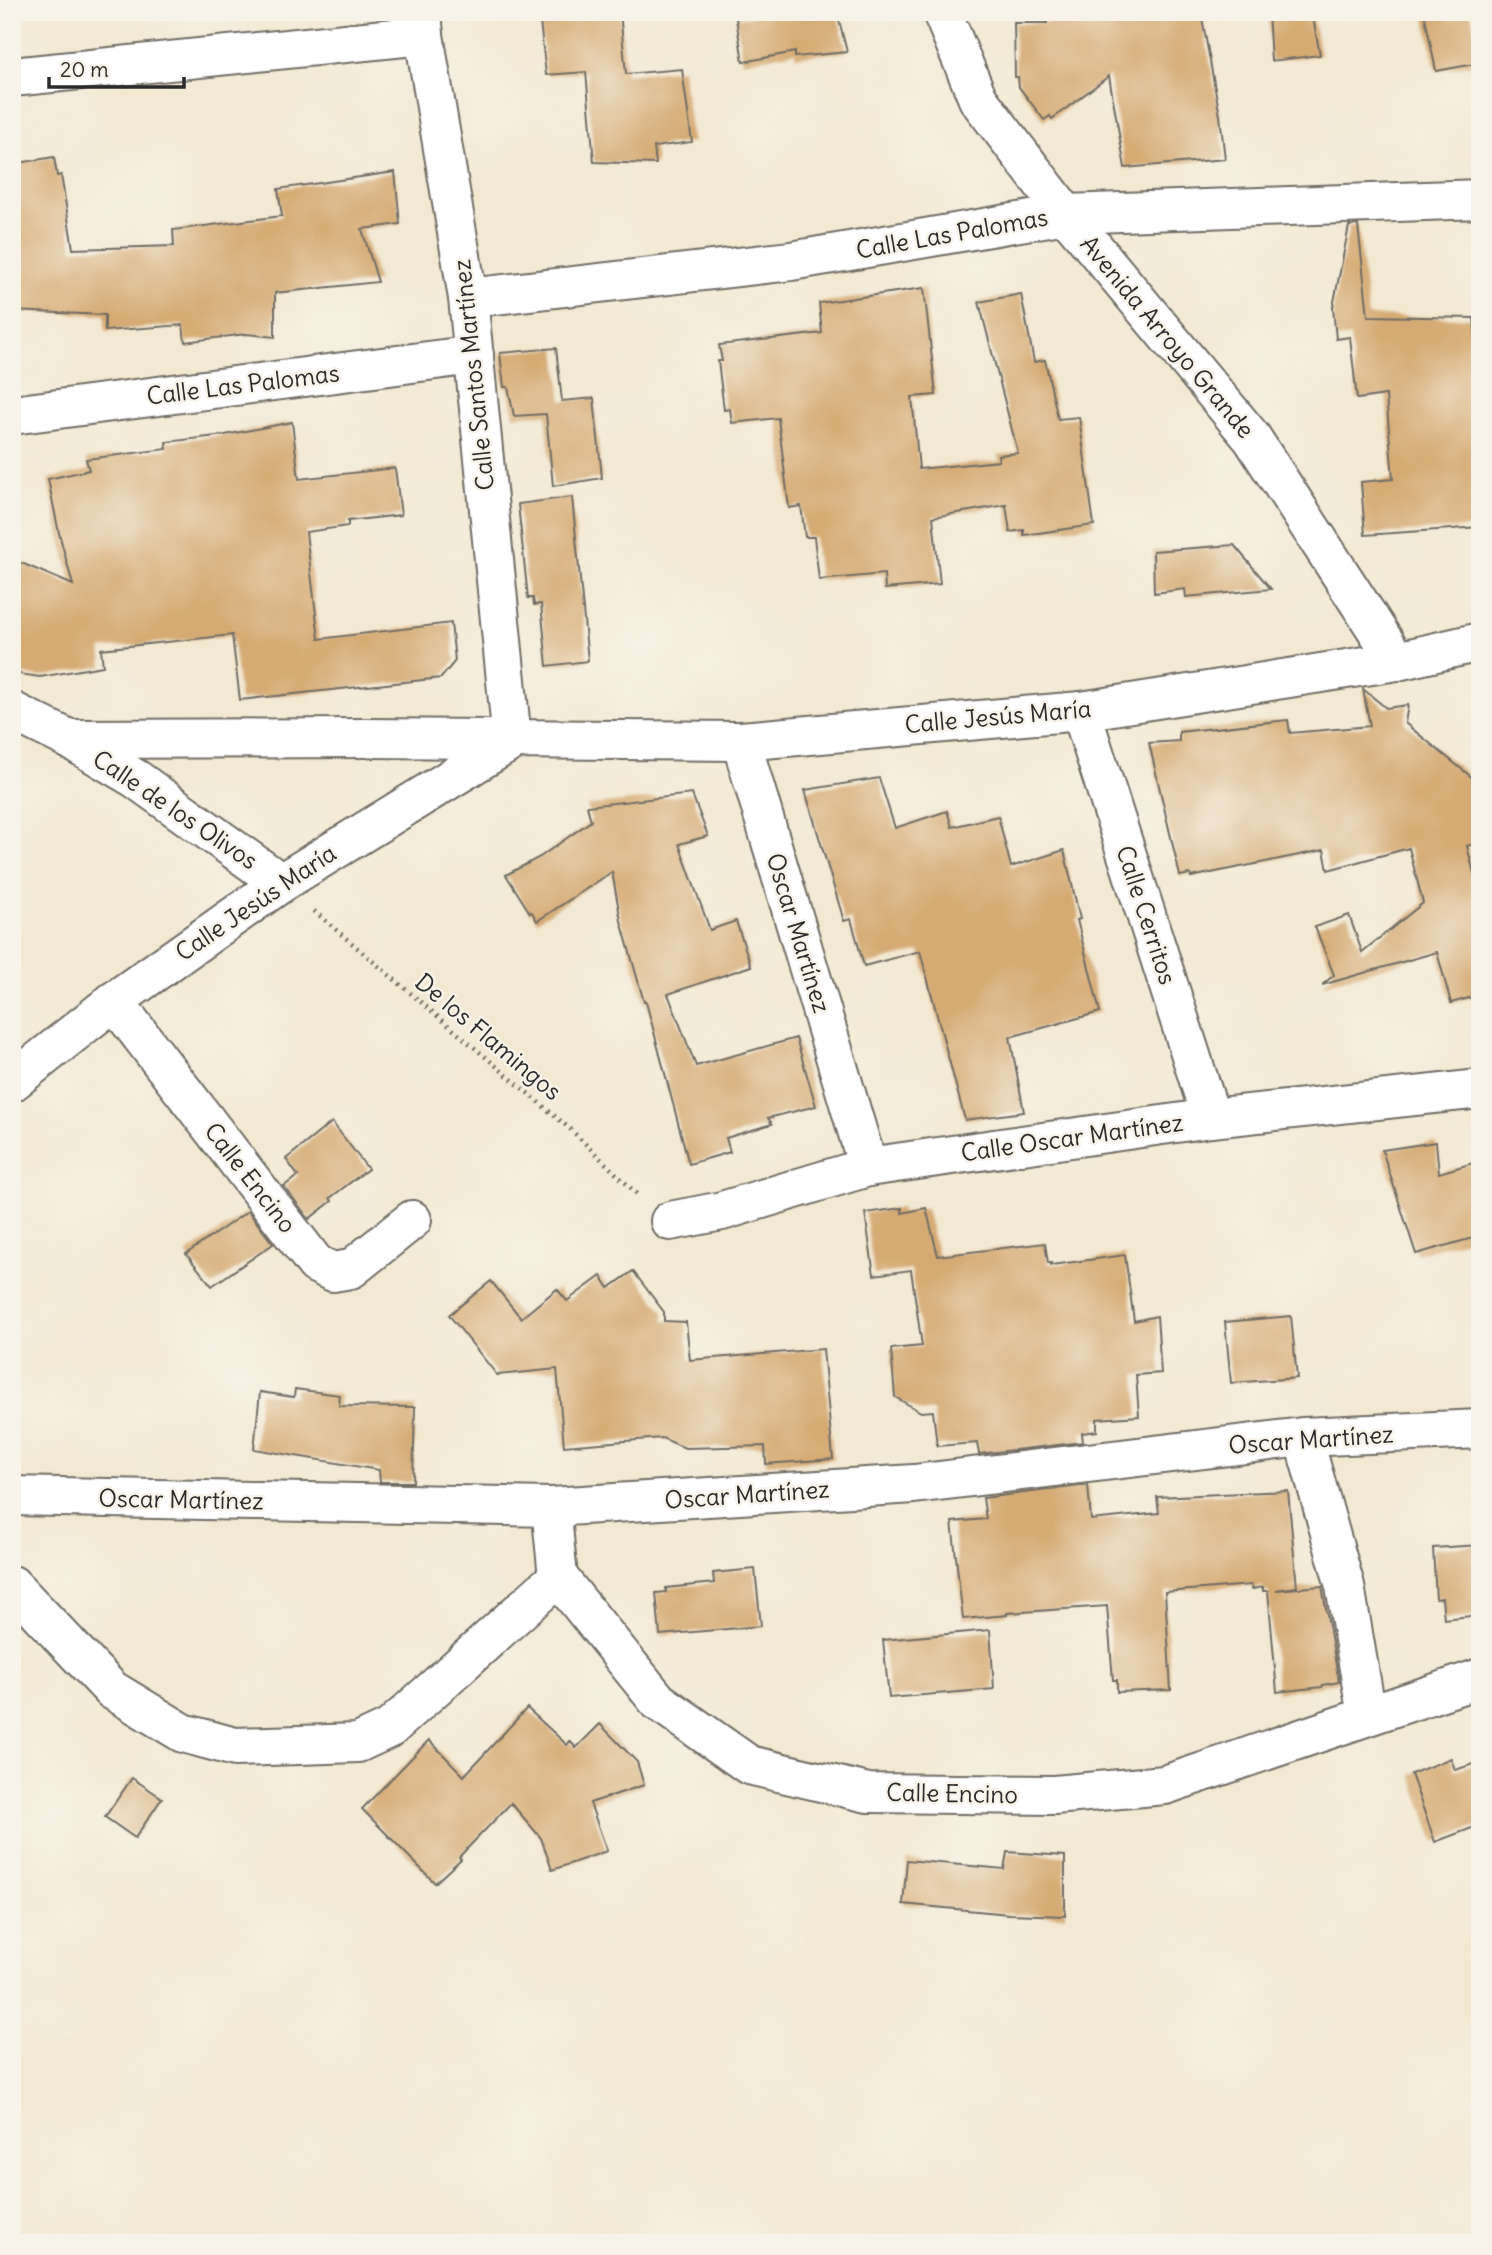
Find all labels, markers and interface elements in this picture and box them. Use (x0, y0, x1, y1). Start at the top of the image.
scale bar (49, 46, 184, 90)
text: 20 m (60, 56, 109, 83)
street label: Calle Las Palomas (854, 201, 1050, 265)
street label: Avenida Arroyo Grande (1074, 229, 1261, 444)
street label: Calle Santos Martínez (446, 258, 500, 492)
street label: Calle Las Palomas (145, 357, 341, 411)
street label: Calle Jesús María (903, 693, 1093, 739)
street label: Calle de los Olivos (87, 743, 264, 875)
street label: Calle Jesús María (169, 837, 341, 967)
street label: Calle Cerritos (1110, 841, 1184, 988)
street label: Oscar Martínez (760, 849, 837, 1016)
street label: De los Flamingos (409, 966, 568, 1106)
street label: Calle Oscar Martínez (959, 1107, 1185, 1167)
street label: Calle Encino (198, 1116, 303, 1238)
street label: Oscar Martínez (1227, 1418, 1394, 1460)
street label: Oscar Martínez (663, 1473, 830, 1515)
street label: Oscar Martínez (98, 1483, 264, 1515)
street label: Calle Encino (886, 1777, 1018, 1809)

